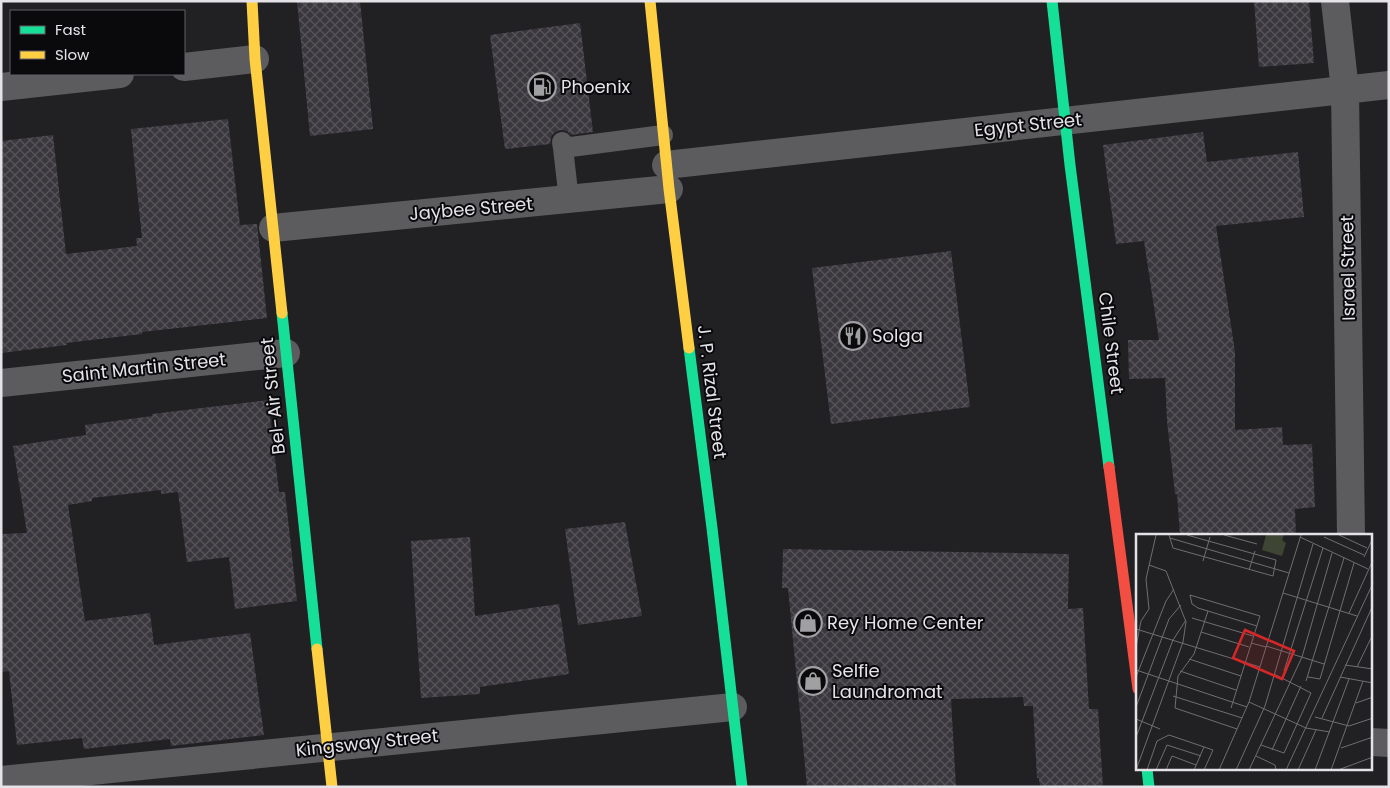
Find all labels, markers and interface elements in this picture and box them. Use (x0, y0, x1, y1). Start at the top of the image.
legend (10, 10, 185, 75)
text: Fast (55, 19, 86, 40)
text: Slow (55, 44, 90, 65)
fuel station icon: Phoenix (527, 72, 557, 102)
place label: Phoenix (561, 74, 631, 99)
street label: Egypt Street (973, 106, 1083, 143)
street label: Jaybee Street (408, 191, 534, 226)
street label: Israel Street (1334, 215, 1361, 321)
street label: Chile Street (1093, 290, 1130, 396)
restaurant icon: Solga (838, 321, 868, 351)
place label: Solga (872, 323, 923, 348)
street label: J. P. Rizal Street (692, 324, 733, 460)
street label: Bel-Air Street (254, 336, 291, 456)
street label: Saint Martin Street (61, 346, 227, 389)
inset map (1136, 534, 1372, 770)
shop icon: Rey Home Center (793, 608, 823, 638)
place label: Rey Home Center (827, 610, 984, 635)
place label: Selfie Laundromat (832, 658, 943, 704)
shop icon: Selfie Laundromat (798, 666, 828, 696)
street label: Kingsway Street (295, 723, 439, 762)

